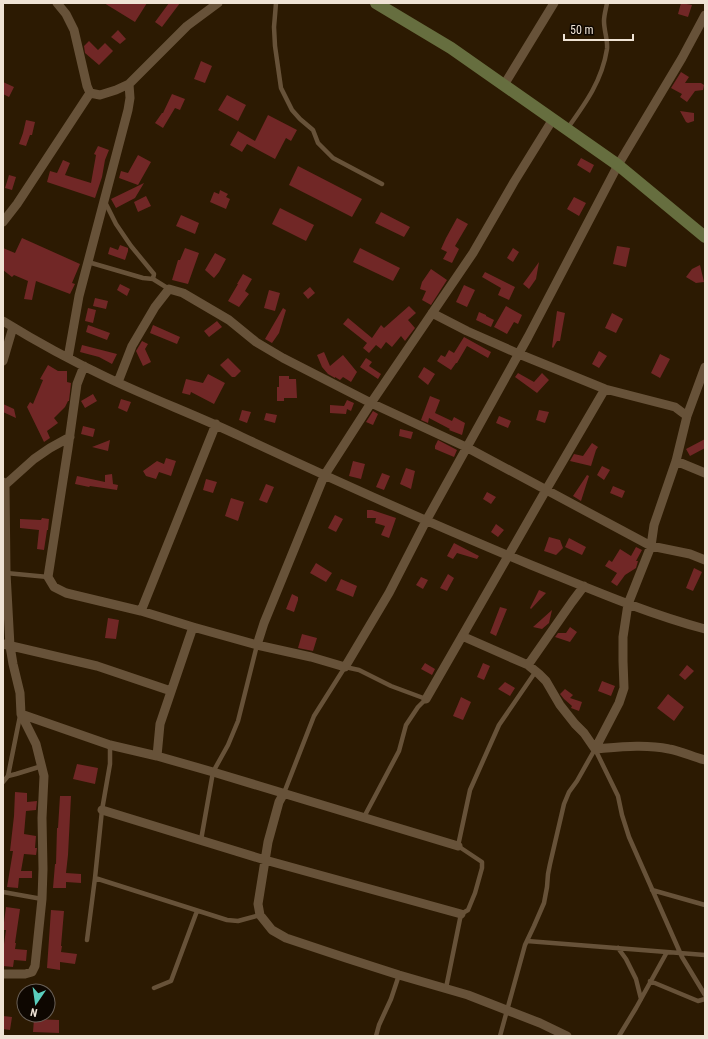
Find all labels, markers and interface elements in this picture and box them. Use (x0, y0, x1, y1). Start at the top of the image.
scale bar (564, 16, 633, 42)
text: 50 m (570, 23, 594, 37)
north arrow (16, 983, 56, 1023)
text: N (29, 1005, 39, 1019)

